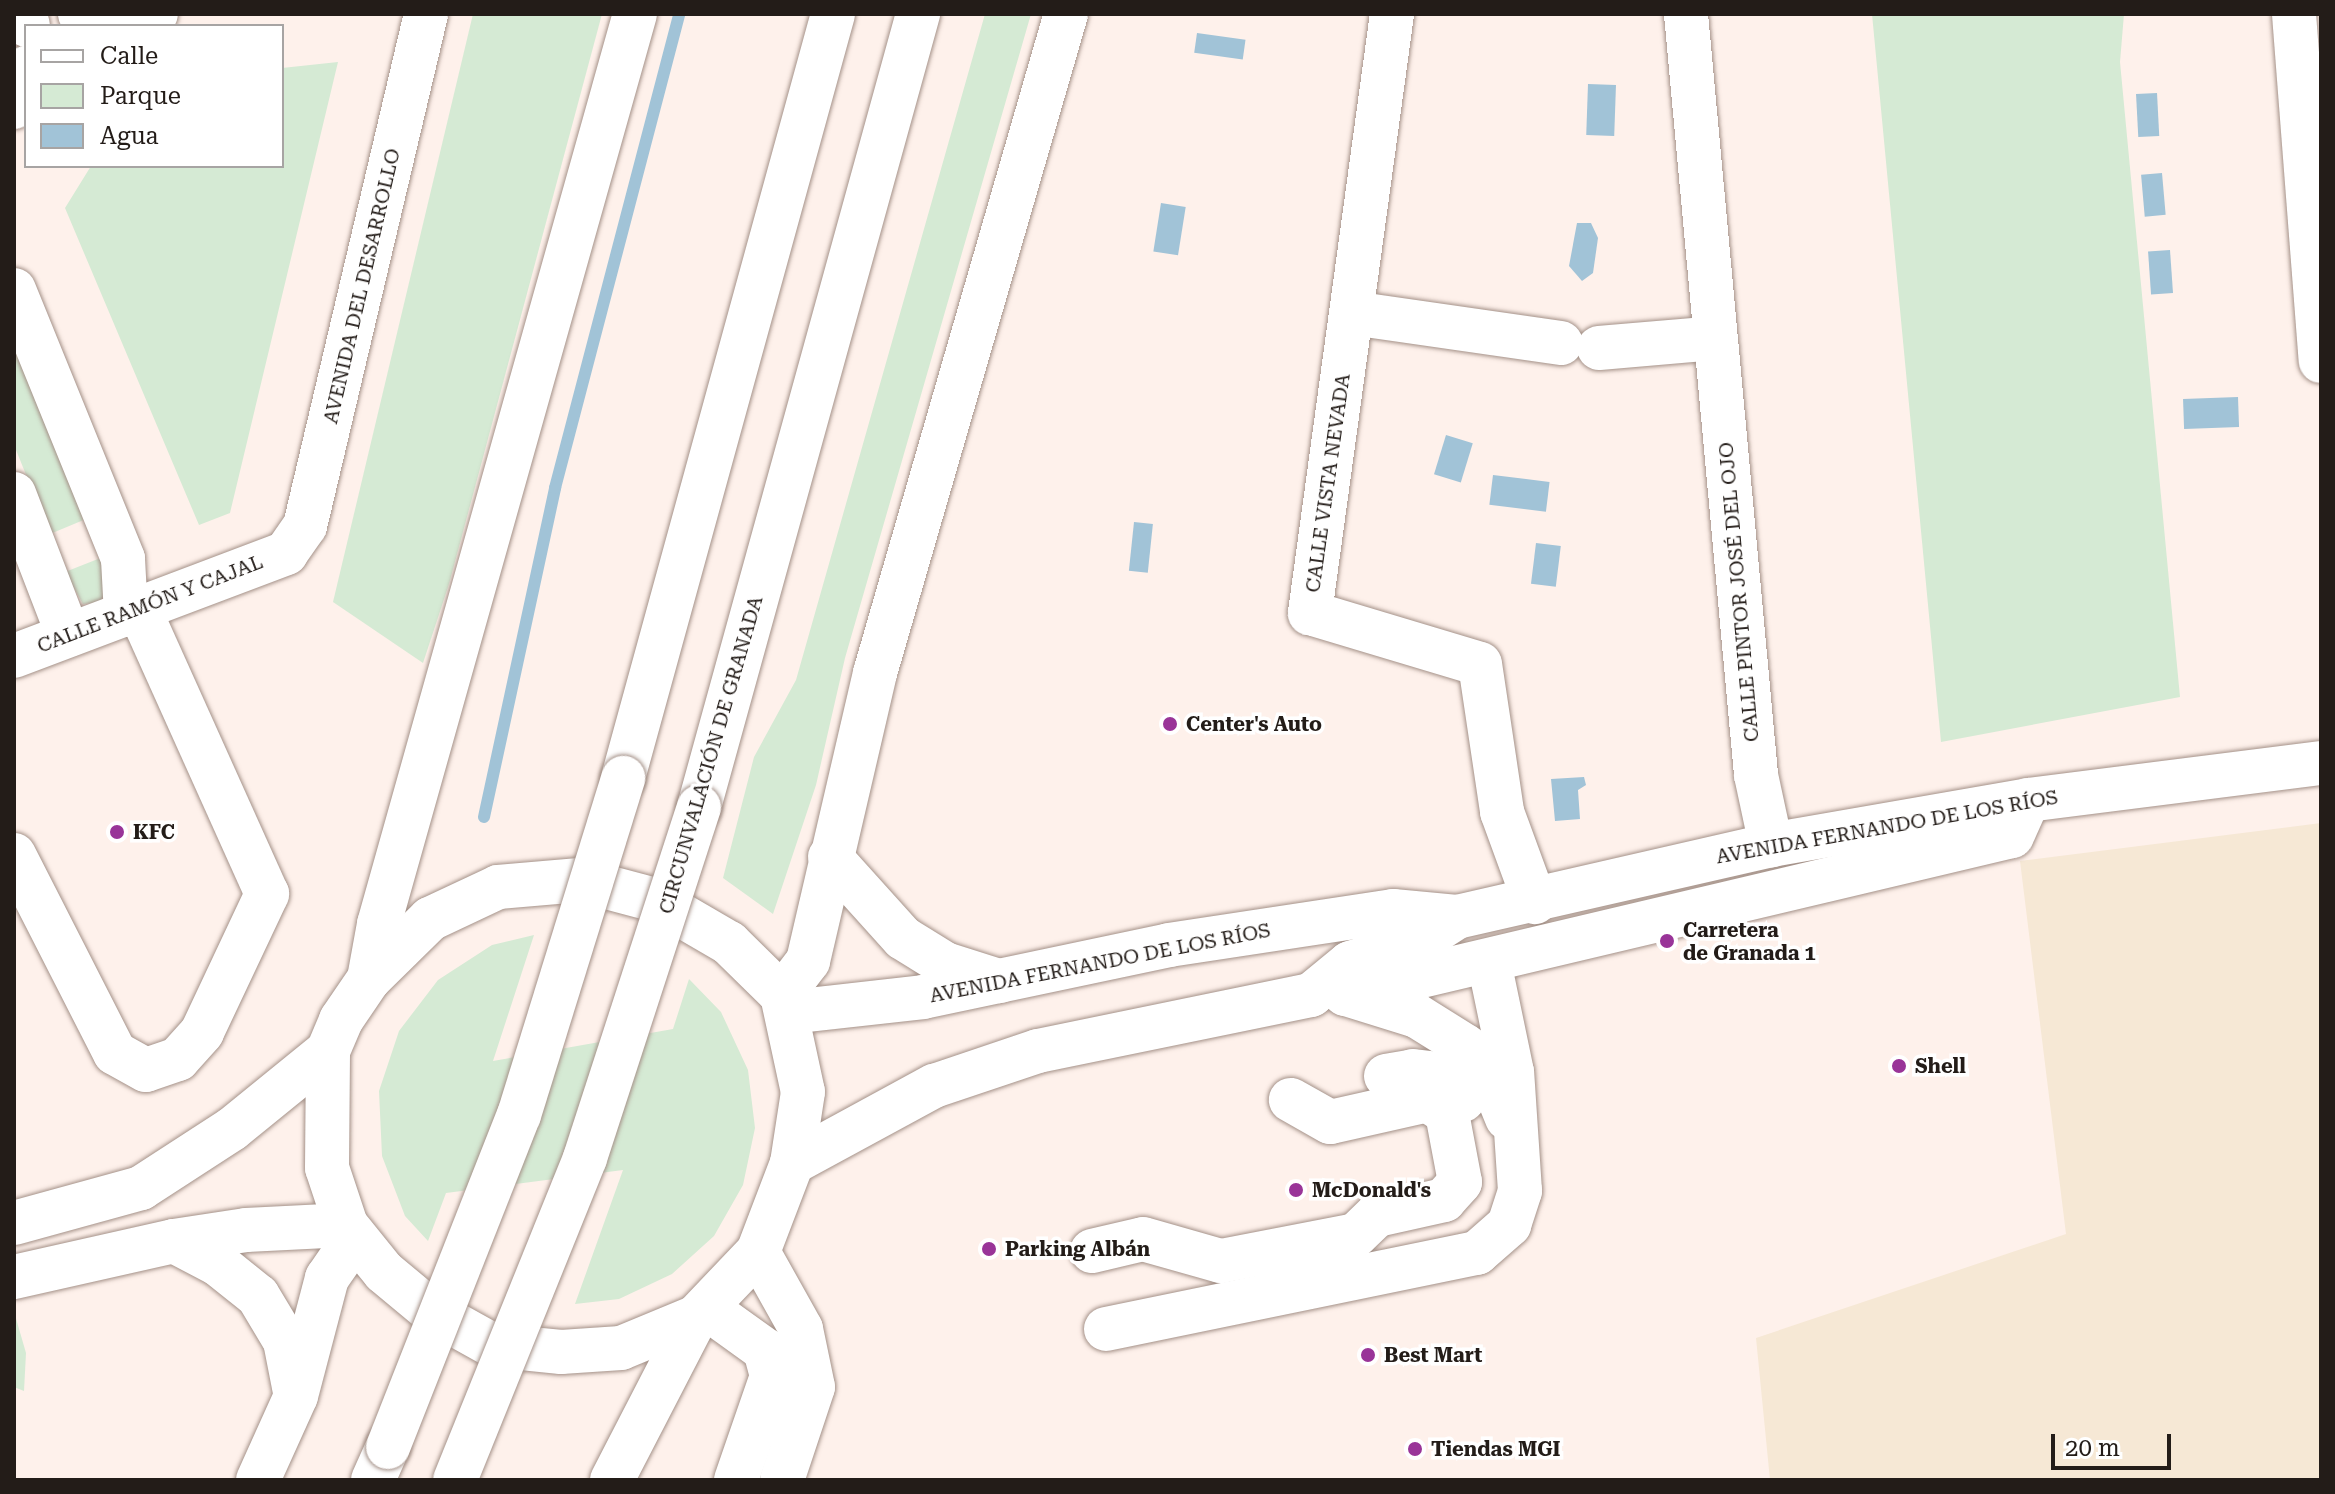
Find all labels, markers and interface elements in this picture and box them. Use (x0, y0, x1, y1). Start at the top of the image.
legend (24, 24, 284, 168)
text: Calle (100, 42, 158, 70)
text: Parque (100, 82, 181, 110)
text: Agua (100, 122, 159, 150)
street label: AVENIDA DEL DESARROLLO (319, 146, 405, 426)
street label: CALLE VISTA NEVADA (1301, 372, 1355, 594)
street label: CALLE PINTOR JOSÉ DEL OJO (1714, 441, 1764, 743)
street label: CALLE RAMÓN Y CAJAL (34, 550, 266, 658)
street label: CIRCUNVALACIÓN DE GRANADA (654, 593, 768, 917)
place label: Center's Auto (1186, 712, 1322, 736)
marker: Center's Auto (1161, 715, 1179, 733)
street label: AVENIDA FERNANDO DE LOS RÍOS (1714, 785, 2060, 869)
place label: KFC (133, 820, 175, 844)
marker: KFC (108, 823, 126, 841)
street label: AVENIDA FERNANDO DE LOS RÍOS (928, 918, 1272, 1008)
place label: Carretera de Granada 1 (1683, 918, 1816, 965)
marker: Carretera de Granada 1 (1658, 932, 1676, 950)
place label: Shell (1915, 1054, 1966, 1078)
marker: Shell (1890, 1057, 1908, 1075)
place label: McDonald's (1312, 1178, 1431, 1202)
marker: McDonald's (1287, 1181, 1305, 1199)
place label: Parking Albán (1005, 1237, 1150, 1261)
marker: Parking Albán (980, 1240, 998, 1258)
place label: Best Mart (1384, 1343, 1482, 1367)
marker: Best Mart (1359, 1346, 1377, 1364)
scale bar (2055, 1418, 2175, 1468)
text: 20 m (2065, 1434, 2120, 1462)
place label: Tiendas MGI (1431, 1437, 1561, 1461)
marker: Tiendas MGI (1406, 1440, 1424, 1458)

